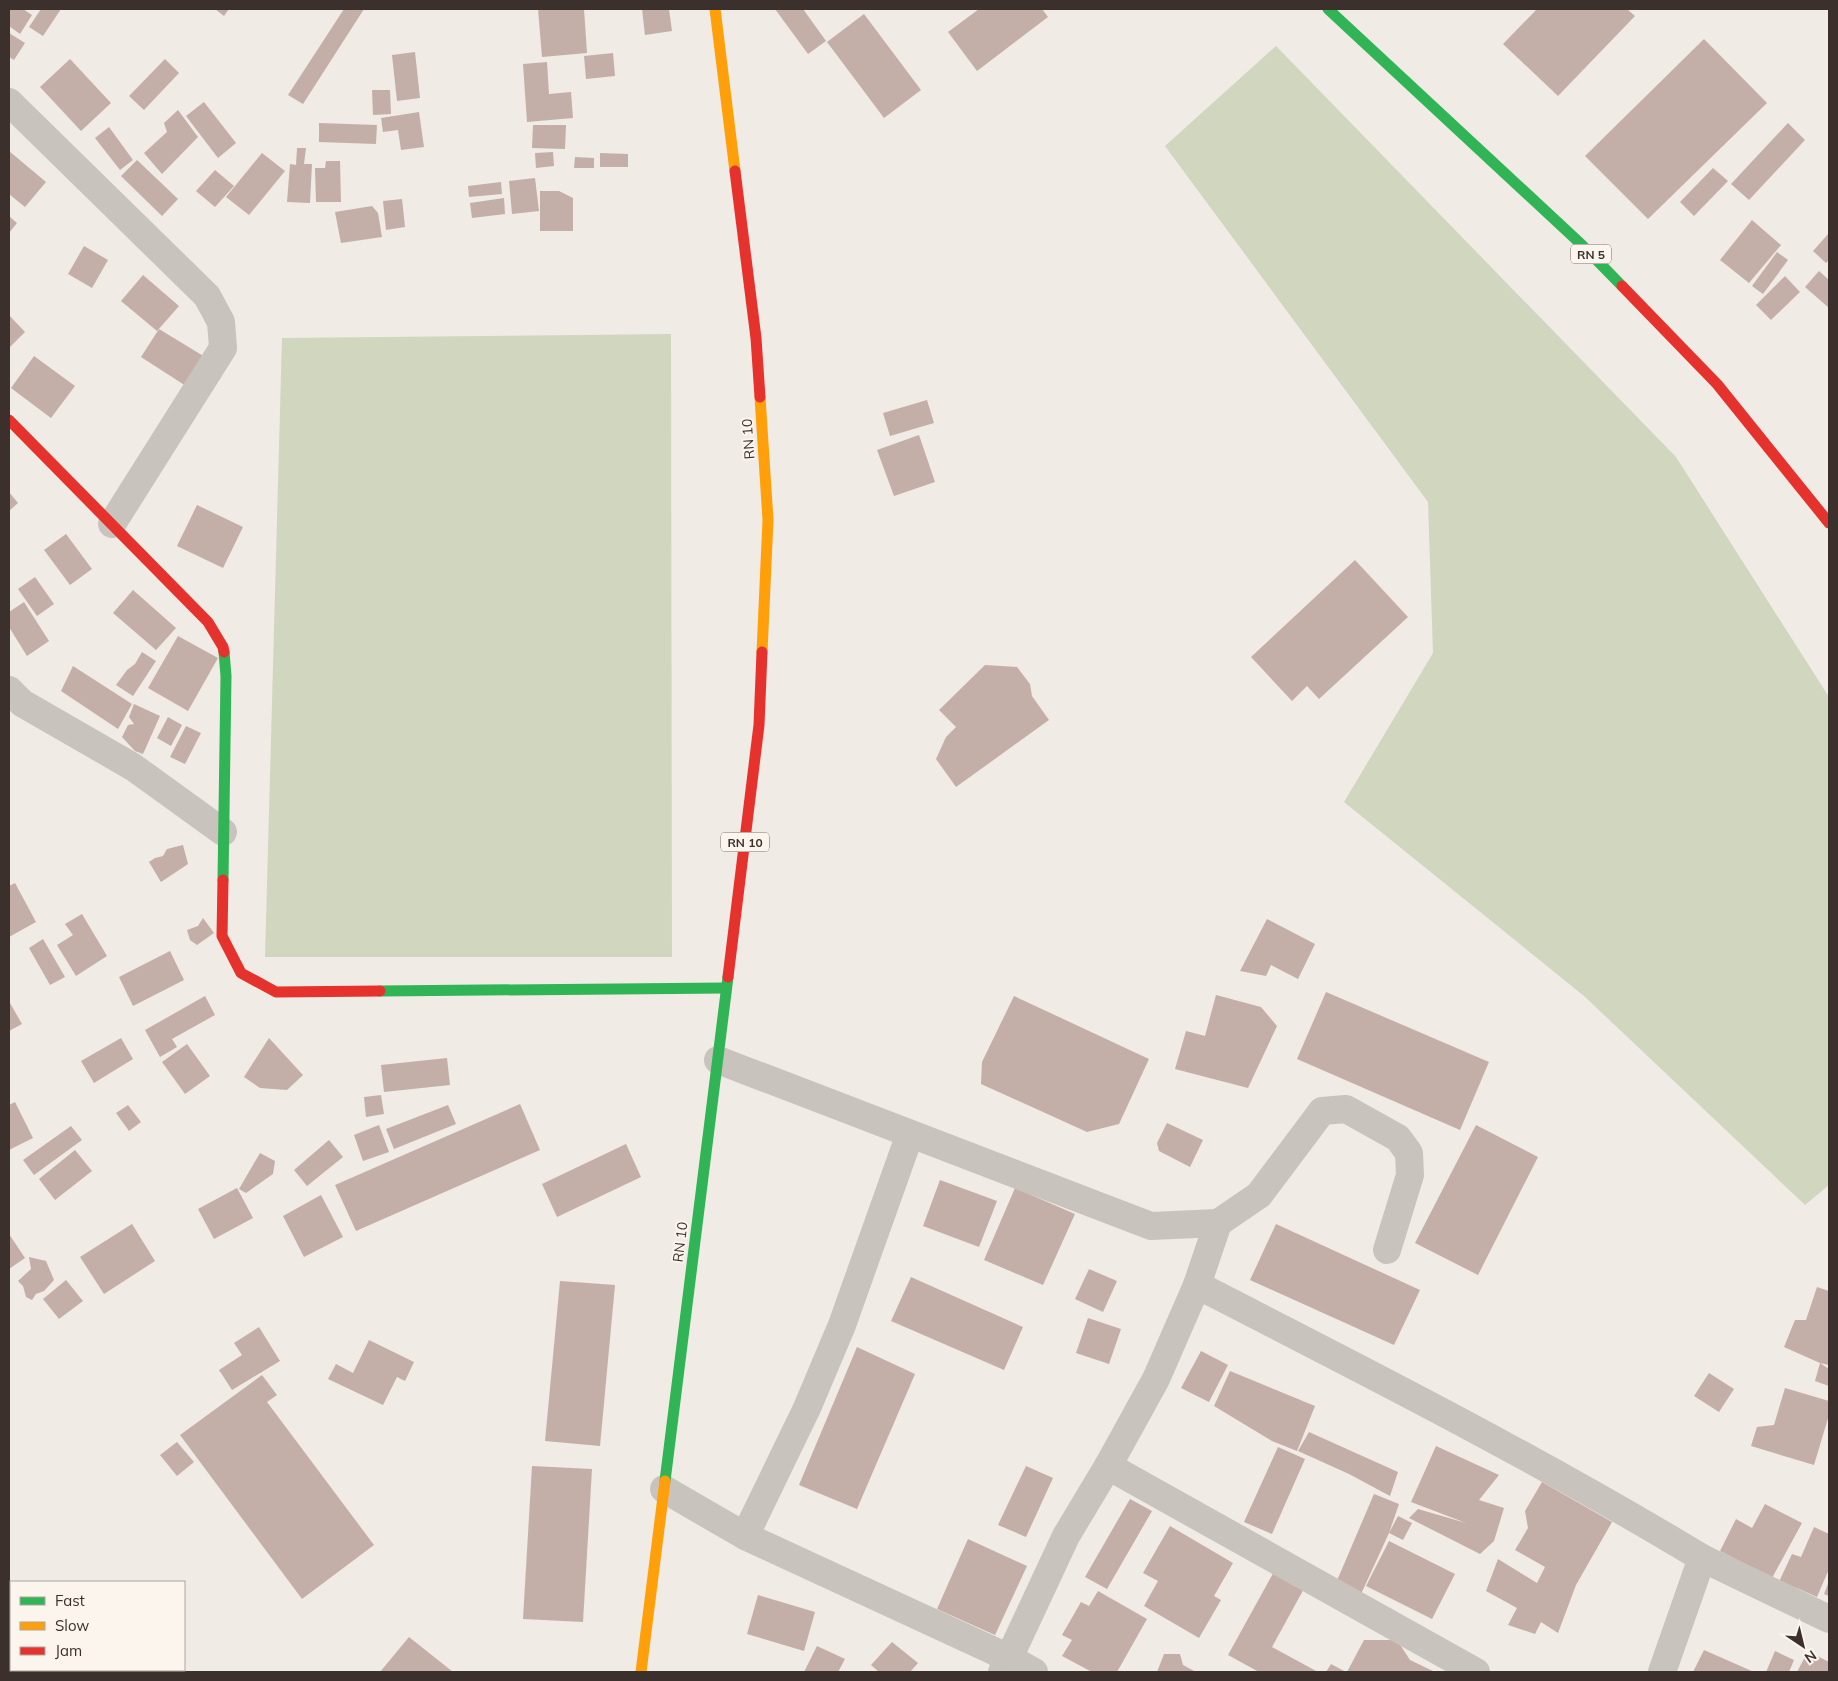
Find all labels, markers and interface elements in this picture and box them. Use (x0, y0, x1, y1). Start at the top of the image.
road number: RN 5 (1571, 244, 1611, 264)
street label: RN 10 (738, 418, 758, 460)
road number: RN 10 (721, 832, 769, 852)
street label: RN 10 (669, 1221, 691, 1263)
legend (10, 1581, 185, 1671)
text: Fast (55, 1591, 85, 1610)
text: Slow (55, 1616, 89, 1635)
north arrow (1778, 1621, 1828, 1671)
text: Jam (55, 1641, 82, 1660)
text: N (1801, 1646, 1820, 1667)

